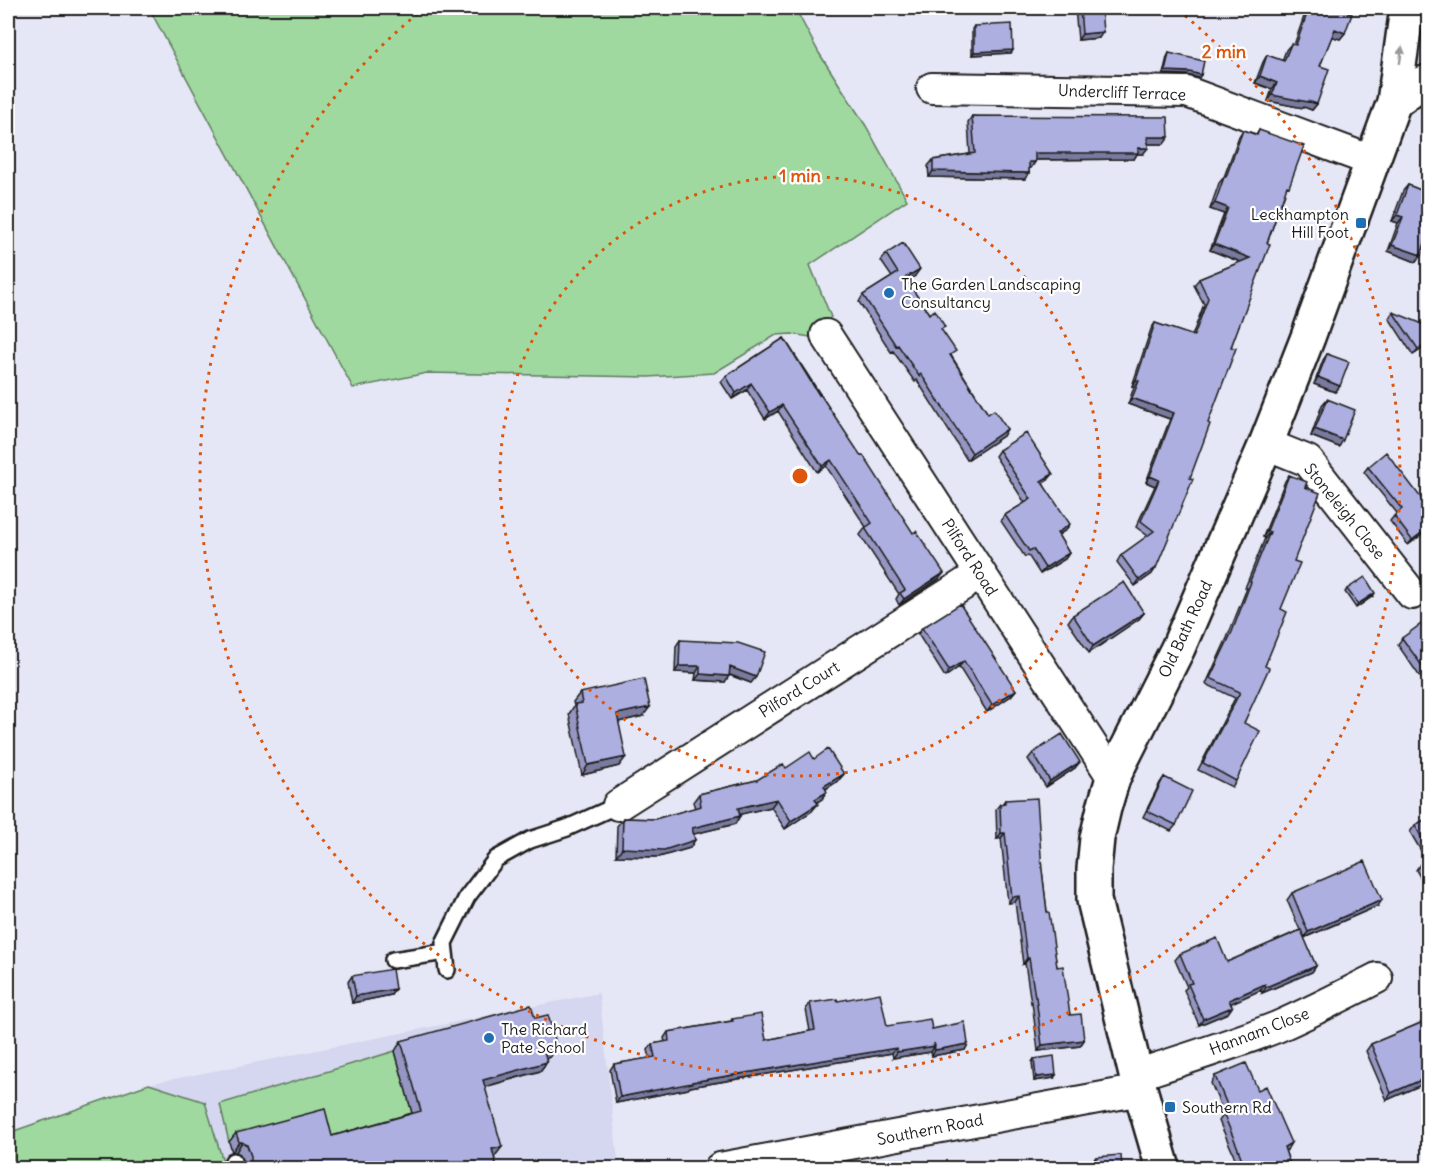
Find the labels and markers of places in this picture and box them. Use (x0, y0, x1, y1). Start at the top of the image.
place label: Leckhampton Hill Foot (1251, 204, 1350, 242)
marker: Leckhampton Hill Foot (1354, 216, 1368, 230)
place label: The Garden Landscaping Consultancy (901, 274, 1081, 312)
marker: The Garden Landscaping Consultancy (882, 286, 896, 300)
centre of rings (790, 466, 810, 486)
place label: The Richard Pate School (501, 1019, 587, 1057)
marker: The Richard Pate School (482, 1031, 496, 1045)
place label: Southern Rd (1182, 1097, 1272, 1117)
marker: Southern Rd (1163, 1100, 1177, 1114)

